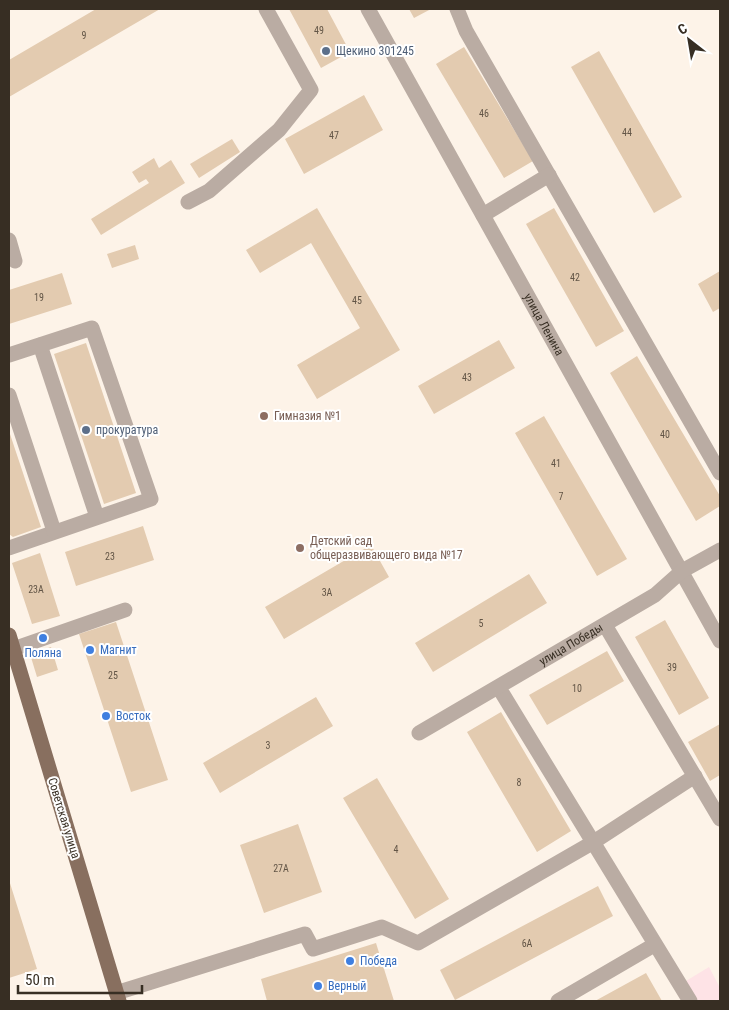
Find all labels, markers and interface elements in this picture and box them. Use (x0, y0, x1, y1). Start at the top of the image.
north arrow (664, 15, 714, 65)
text: С (675, 20, 690, 38)
house number: 49 (314, 25, 324, 36)
house number: 9 (82, 30, 87, 41)
place label: Щекино 301245 (336, 44, 414, 58)
marker: Щекино 301245 (320, 45, 332, 57)
house number: 46 (479, 108, 489, 119)
house number: 44 (622, 127, 632, 138)
house number: 47 (329, 130, 339, 141)
house number: 42 (570, 272, 580, 283)
street label: улица Ленина (521, 291, 567, 358)
house number: 19 (34, 292, 44, 303)
house number: 45 (352, 295, 362, 306)
house number: 43 (462, 372, 472, 383)
place label: Гимназия №1 (274, 409, 341, 423)
marker: Гимназия №1 (258, 410, 270, 422)
place label: прокуратура (96, 423, 158, 437)
marker: прокуратура (80, 424, 92, 436)
house number: 40 (660, 429, 670, 440)
house number: 41 (551, 458, 561, 469)
house number: 7 (559, 491, 564, 502)
place label: Детский сад общеразвивающего вида №17 (310, 534, 463, 562)
marker: Детский сад общеразвивающего вида №17 (294, 542, 306, 554)
house number: 23 (105, 551, 115, 562)
house number: 23А (28, 584, 44, 595)
house number: 3А (322, 587, 333, 598)
house number: 5 (479, 618, 484, 629)
street label: улица Победы (537, 620, 605, 668)
marker: Поляна (37, 632, 49, 644)
place label: Магнит (100, 643, 137, 657)
marker: Магнит (84, 644, 96, 656)
place label: Поляна (24, 646, 62, 660)
house number: 39 (667, 662, 677, 673)
house number: 25 (108, 670, 118, 681)
house number: 10 (572, 683, 582, 694)
place label: Восток (116, 709, 151, 723)
marker: Восток (100, 710, 112, 722)
house number: 3 (266, 740, 271, 751)
street label: Советская улица (45, 776, 83, 860)
house number: 8 (517, 777, 522, 788)
house number: 4 (394, 844, 399, 855)
house number: 27А (273, 863, 289, 874)
house number: 6А (522, 938, 533, 949)
place label: Победа (360, 954, 397, 968)
marker: Победа (344, 955, 356, 967)
scale bar (18, 962, 141, 994)
text: 50 m (25, 971, 55, 989)
place label: Верный (328, 979, 366, 993)
marker: Верный (312, 980, 324, 992)

